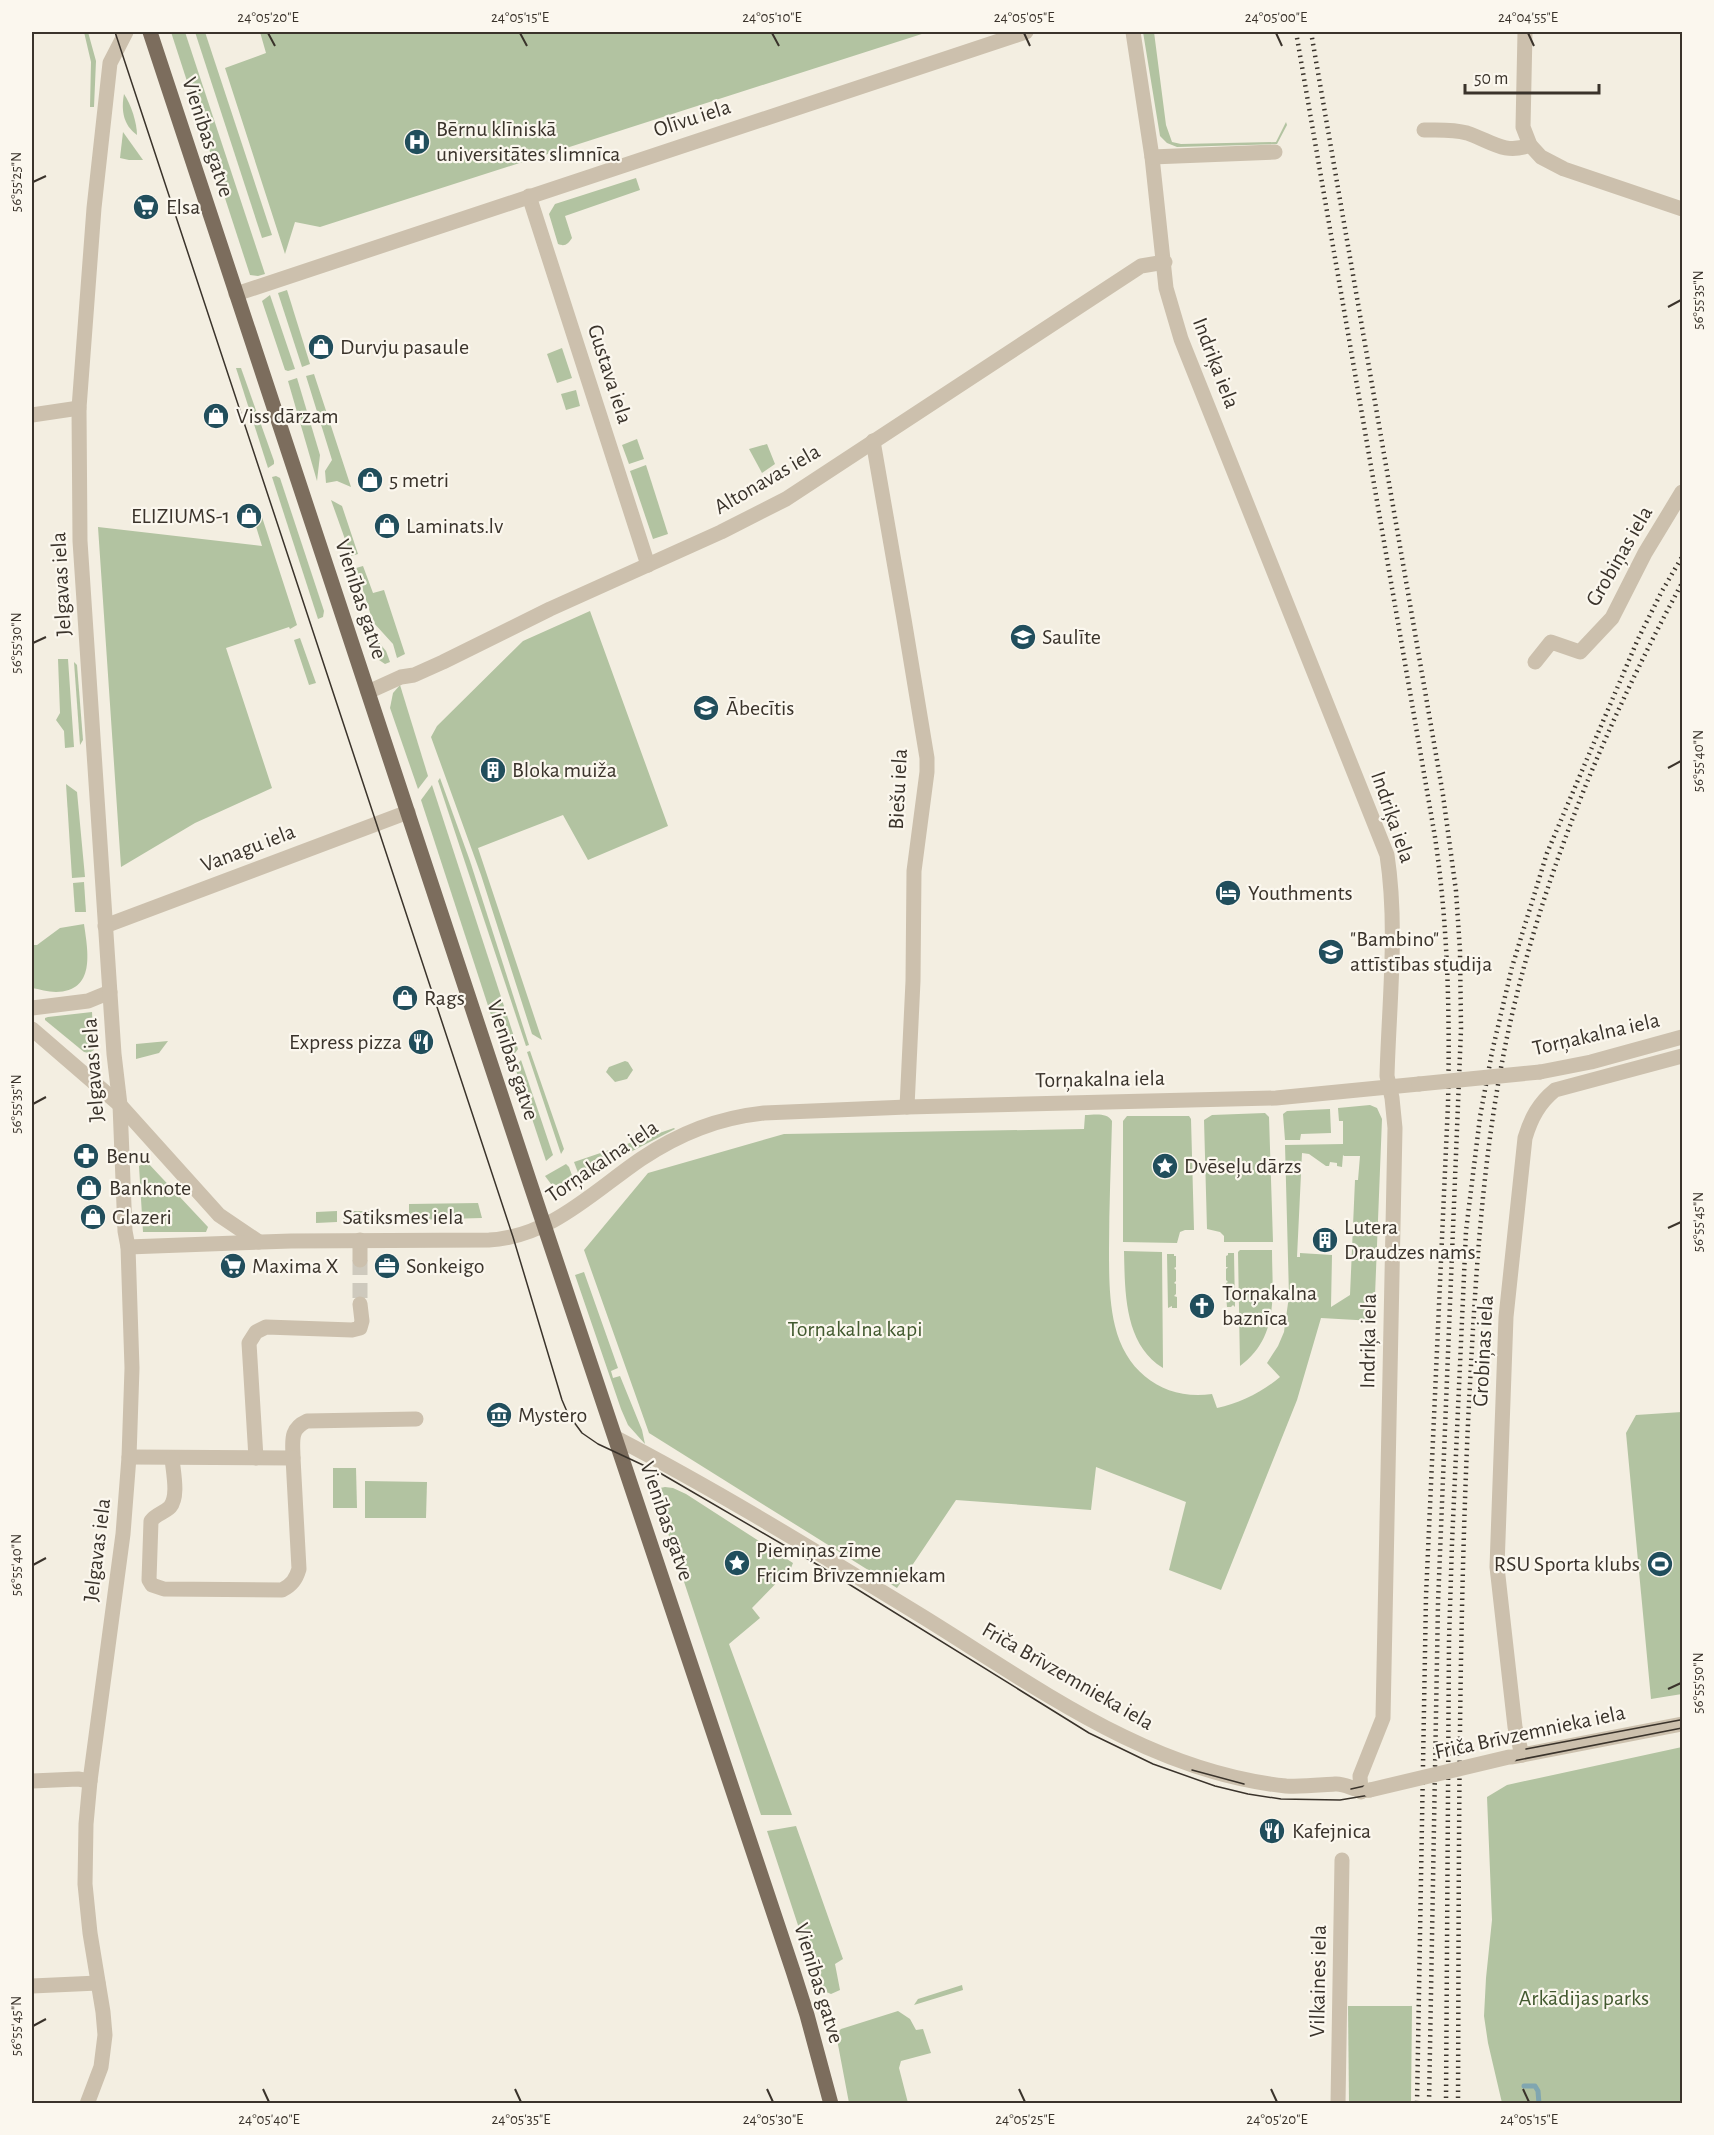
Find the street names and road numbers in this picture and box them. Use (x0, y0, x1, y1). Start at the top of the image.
street label: Vienības gatve (178, 74, 238, 200)
street label: Olīvu iela (651, 95, 733, 141)
street label: Indriķa iela (1187, 315, 1243, 412)
street label: Gustava iela (584, 322, 636, 426)
street label: Altonavas iela (710, 440, 824, 518)
street label: Grobiņas iela (1582, 502, 1658, 611)
street label: Jelgavas iela (47, 531, 75, 637)
street label: Vienības gatve (331, 536, 391, 662)
street label: Biešu iela (885, 748, 911, 830)
street label: Indriķa iela (1365, 768, 1419, 866)
street label: Vanagu iela (198, 820, 298, 876)
street label: Vienības gatve (483, 997, 543, 1123)
street label: Torņakalna iela (1530, 1009, 1662, 1061)
street label: Jelgavas iela (78, 1017, 108, 1123)
street label: Torņakalna iela (1035, 1067, 1165, 1093)
street label: Torņakalna iela (542, 1116, 663, 1208)
street label: Satiksmes iela (342, 1206, 464, 1228)
street label: Indriķa iela (1356, 1293, 1382, 1389)
street label: Grobiņas iela (1469, 1295, 1499, 1407)
street label: Vienības gatve (636, 1459, 698, 1583)
street label: Jelgavas iela (80, 1497, 114, 1603)
street label: Friča Brīvzemnieka iela (978, 1618, 1158, 1734)
street label: Friča Brīvzemnieka iela (1433, 1701, 1627, 1763)
street label: Vienības gatve (790, 1920, 848, 2046)
street label: Vilkaines iela (1306, 1925, 1330, 2037)

